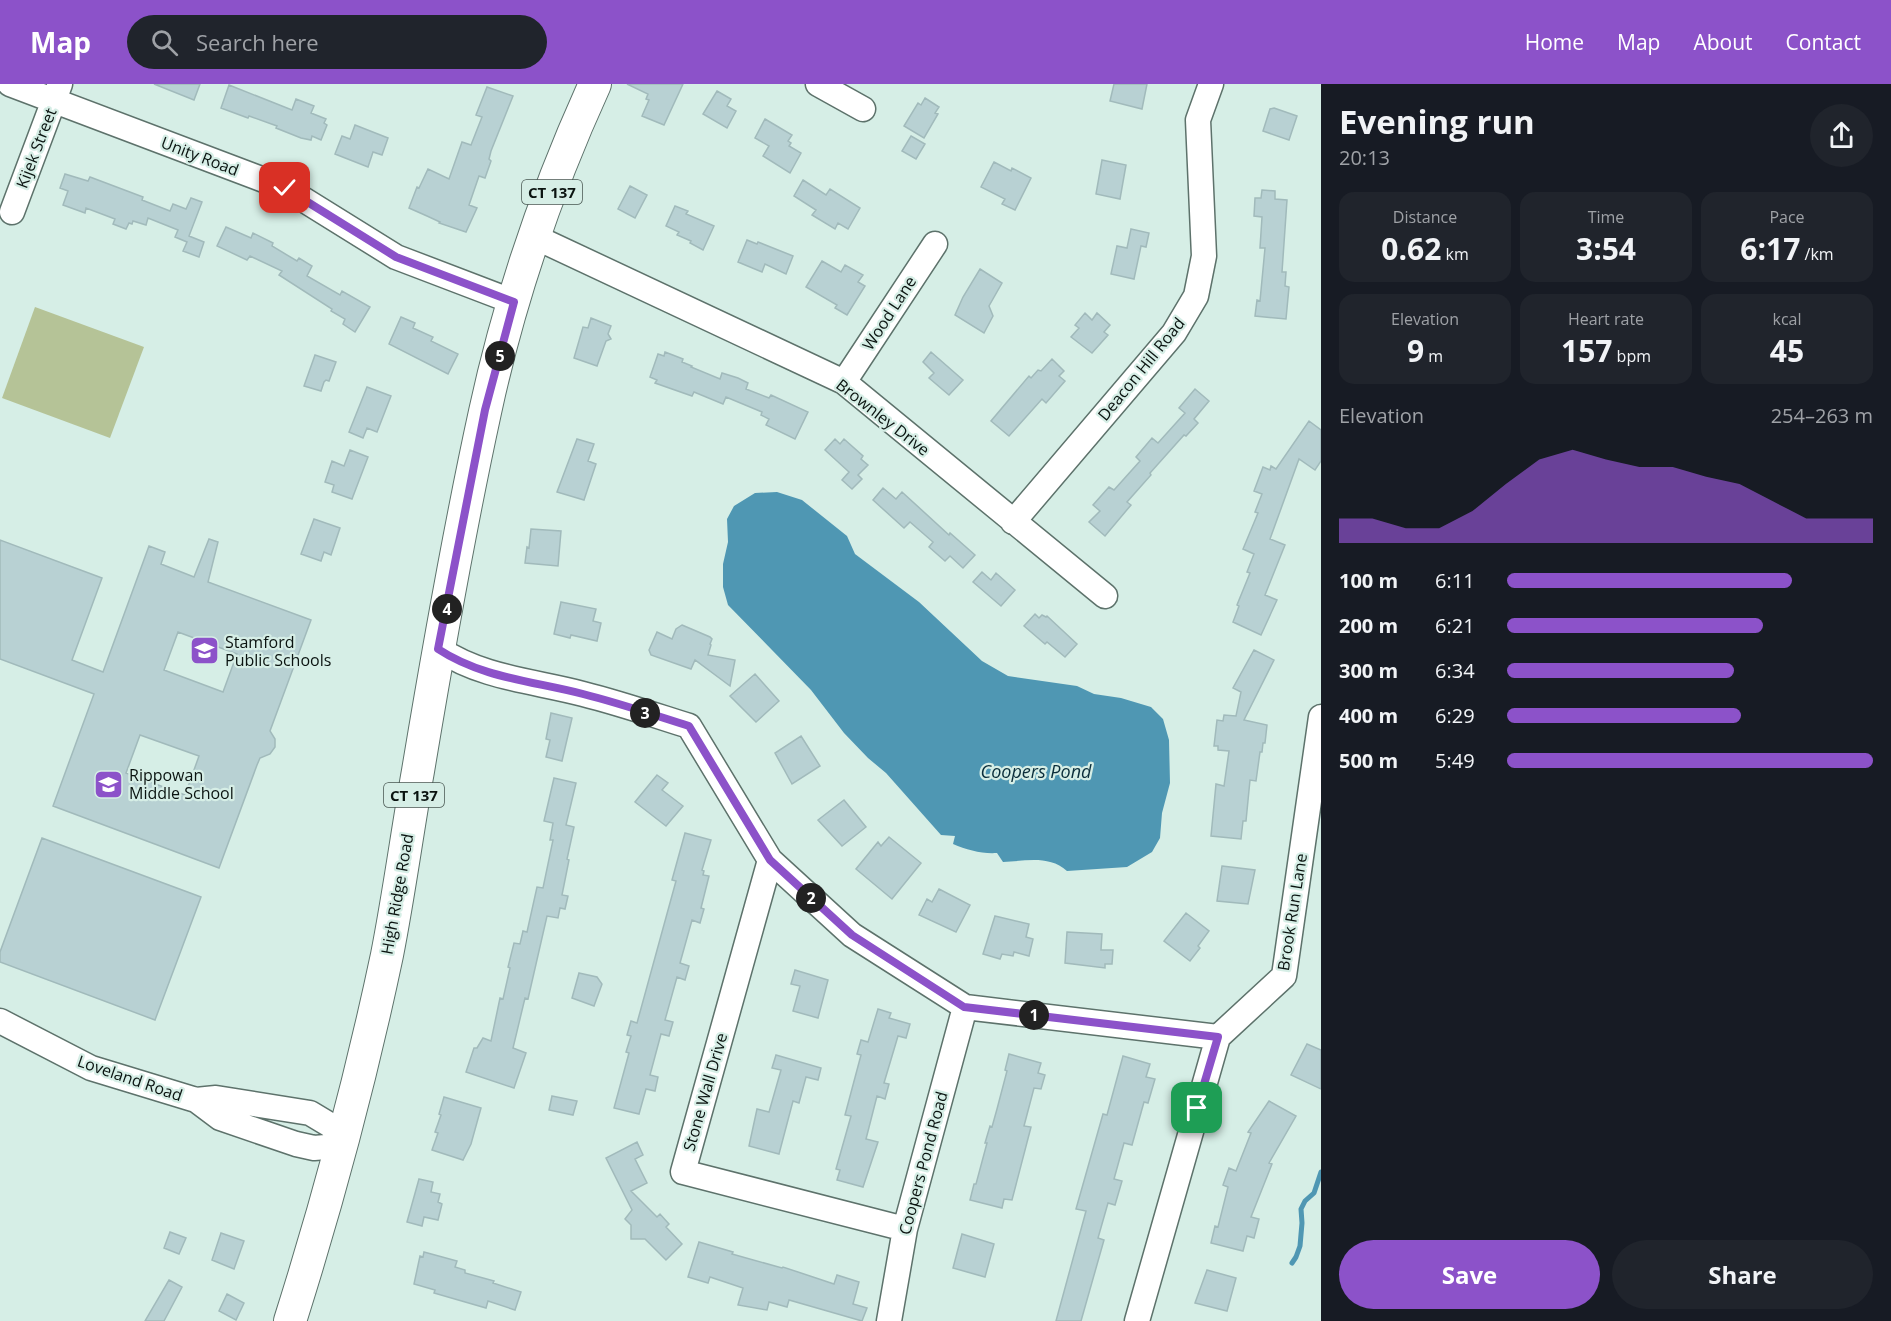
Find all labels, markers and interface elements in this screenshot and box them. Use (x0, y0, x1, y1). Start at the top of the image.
search box (127, 15, 547, 69)
text: Map (30, 23, 91, 61)
icon: search (148, 26, 181, 59)
text: Search here (196, 27, 319, 57)
text: Home (1525, 28, 1584, 56)
text: Map (1617, 28, 1660, 56)
text: About (1693, 28, 1753, 56)
text: Contact (1786, 28, 1861, 56)
text: Evening run (1339, 99, 1535, 144)
button: share (1810, 104, 1873, 167)
street label: Kijek Street (11, 105, 61, 191)
street label: Unity Road (158, 131, 242, 181)
text: 20:13 (1339, 144, 1390, 171)
pin (259, 162, 310, 213)
icon: check (268, 171, 301, 204)
road number: CT 137 (522, 180, 582, 204)
text: Distance (1393, 206, 1457, 228)
text: Time (1588, 206, 1624, 228)
text: Pace (1769, 206, 1805, 228)
text: 0.62 (1381, 228, 1441, 269)
text: 3:54 (1576, 228, 1636, 269)
text: 6:17 (1740, 228, 1800, 269)
text: km (1441, 243, 1469, 265)
text: /km (1800, 243, 1834, 265)
street label: Wood Lane (857, 272, 921, 354)
text: Elevation (1391, 308, 1459, 330)
text: Heart rate (1568, 308, 1644, 330)
text: kcal (1773, 308, 1802, 330)
street label: Deacon Hill Road (1092, 313, 1190, 425)
text: 9 (1407, 330, 1424, 371)
text: 157 (1561, 330, 1612, 371)
text: 45 (1770, 330, 1804, 371)
pin: 5 (485, 341, 515, 371)
text: 5 (495, 345, 505, 367)
text: m (1424, 345, 1443, 367)
text: bpm (1612, 345, 1651, 367)
street label: Brownley Drive (832, 374, 934, 460)
text: Elevation (1339, 402, 1424, 429)
text: 254–263 m (1771, 402, 1873, 429)
text: 100 m (1339, 567, 1398, 594)
text: 6:11 (1435, 567, 1475, 594)
pin: 4 (432, 594, 462, 624)
text: 4 (442, 598, 452, 620)
text: 200 m (1339, 612, 1398, 639)
text: 6:21 (1435, 612, 1475, 639)
place label: Stamford Public Schools (225, 631, 331, 671)
school or university icon: Stamford Public Schools (188, 635, 220, 667)
text: 300 m (1339, 657, 1398, 684)
text: 6:34 (1435, 657, 1475, 684)
pin: 3 (630, 698, 660, 728)
text: 3 (640, 702, 650, 724)
text: 400 m (1339, 702, 1398, 729)
text: 6:29 (1435, 702, 1475, 729)
text: 500 m (1339, 747, 1398, 774)
text: 5:49 (1435, 747, 1475, 774)
water label: Coopers Pond (981, 759, 1092, 783)
place label: Rippowan Middle School (129, 764, 234, 804)
school or university icon: Rippowan Middle School (92, 768, 124, 800)
road number: CT 137 (384, 783, 444, 807)
street label: High Ridge Road (376, 832, 418, 956)
street label: Brook Run Lane (1272, 852, 1312, 972)
pin: 2 (796, 883, 826, 913)
text: 2 (806, 887, 816, 909)
pin: 1 (1019, 1000, 1049, 1030)
text: 1 (1029, 1004, 1039, 1026)
street label: Stone Wall Drive (678, 1030, 732, 1154)
street label: Loveland Road (74, 1050, 186, 1106)
pin (1171, 1082, 1222, 1133)
street label: Coopers Pond Road (893, 1089, 953, 1237)
icon: arrive (1180, 1091, 1213, 1124)
button: Save (1339, 1240, 1600, 1309)
button: Share (1612, 1240, 1873, 1309)

